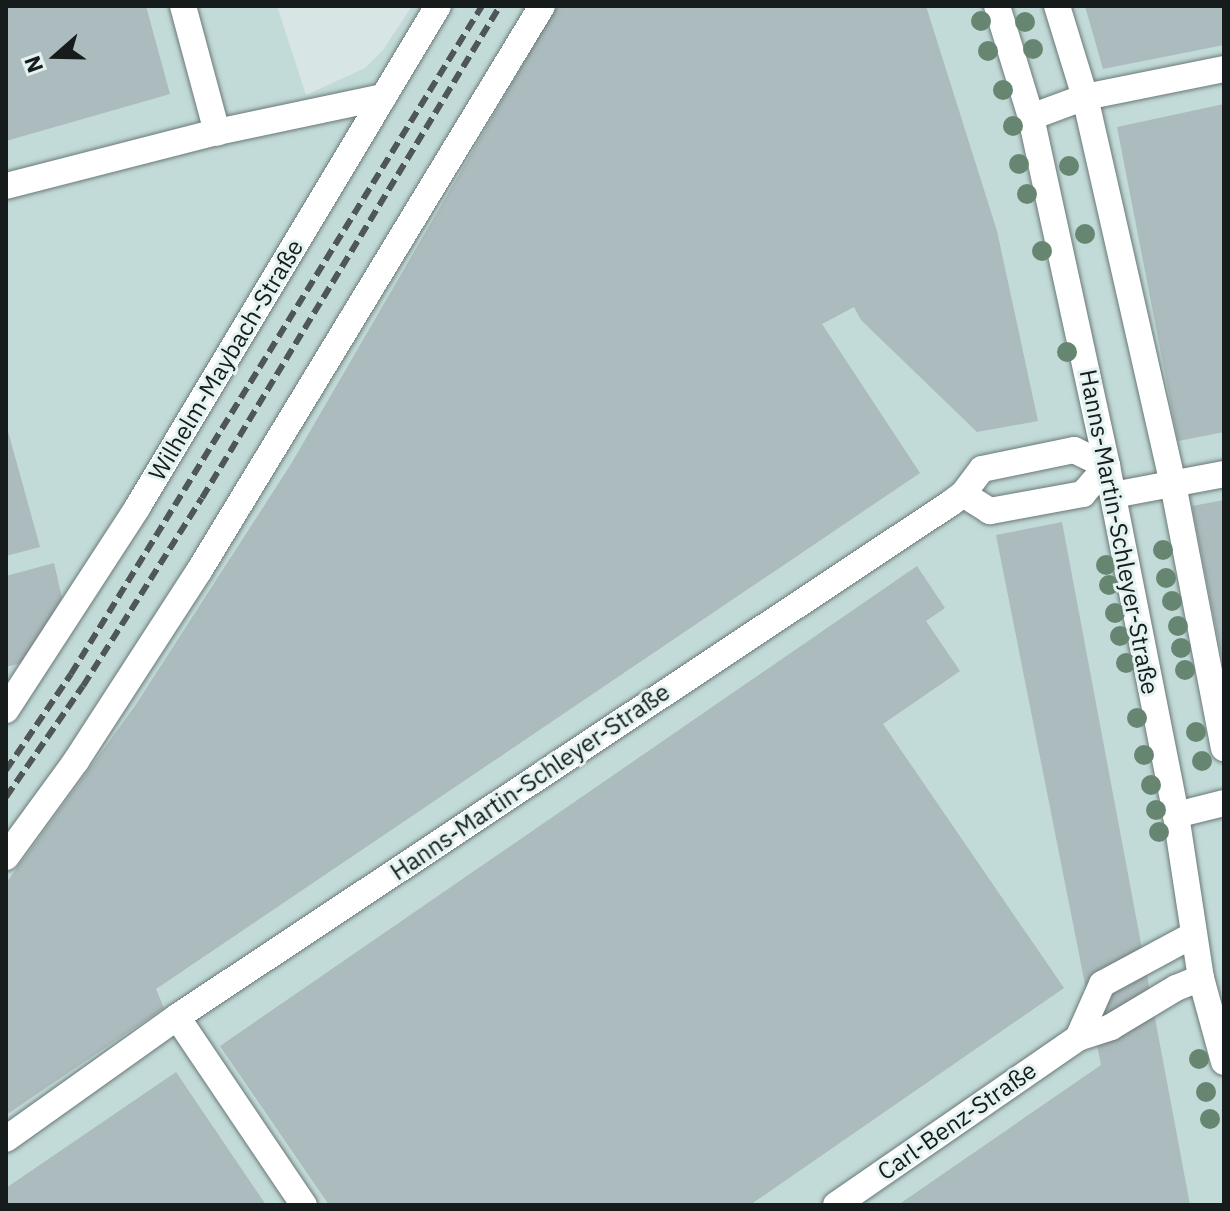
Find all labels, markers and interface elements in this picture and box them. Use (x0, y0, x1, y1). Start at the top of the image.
north arrow (16, 16, 96, 96)
text: N (17, 52, 49, 77)
street label: Wilhelm-Maybach-Straße (143, 234, 309, 486)
street label: Hanns-Martin-Schleyer-Straße (1073, 367, 1165, 697)
street label: Hanns-Martin-Schleyer-Straße (385, 678, 675, 886)
street label: Carl-Benz-Straße (872, 1056, 1042, 1186)

